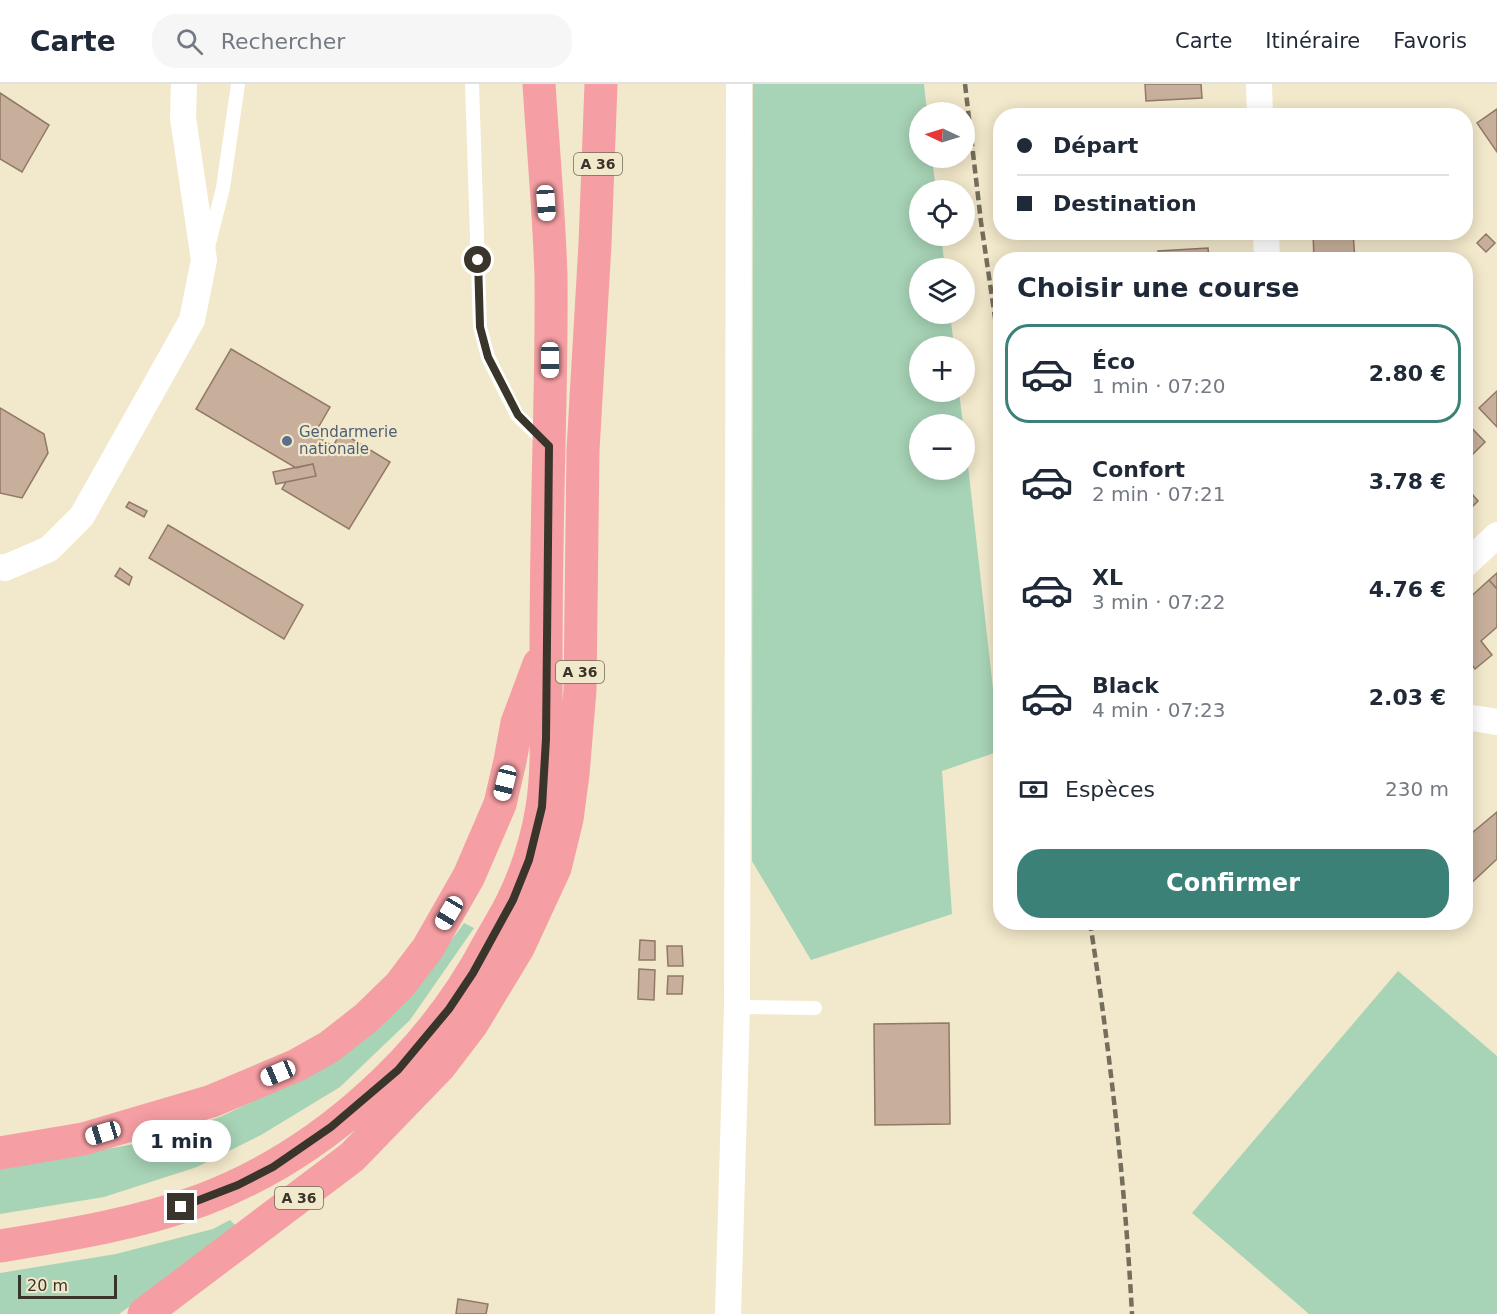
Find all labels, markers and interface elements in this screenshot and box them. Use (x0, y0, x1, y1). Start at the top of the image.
search box (152, 14, 572, 68)
text: Carte (30, 25, 116, 58)
icon: search (173, 25, 206, 58)
text: Rechercher (221, 29, 345, 54)
text: Carte (1175, 29, 1232, 53)
text: Itinéraire (1265, 29, 1360, 53)
text: Favoris (1393, 29, 1467, 53)
north arrow (909, 102, 975, 168)
map controls (909, 102, 975, 480)
text: Départ (1053, 133, 1138, 158)
road number: A 36 (574, 153, 622, 175)
button: locate (909, 180, 975, 246)
car (536, 184, 556, 222)
text: Destination (1053, 191, 1197, 216)
route start (464, 246, 491, 273)
button: layers (909, 258, 975, 324)
text: Choisir une course (1017, 272, 1300, 303)
button: + (909, 336, 975, 402)
car (541, 342, 559, 378)
icon: car (1020, 347, 1074, 401)
text: Éco (1092, 349, 1135, 374)
text: 2.80 € (1369, 361, 1446, 386)
text: 1 min · 07:20 (1092, 374, 1226, 398)
button: − (909, 414, 975, 480)
place label: Gendarmerie nationale (299, 423, 397, 458)
marker: Gendarmerie nationale (280, 434, 294, 448)
icon: car (1020, 455, 1074, 509)
text: Confort (1092, 457, 1185, 482)
text: 3.78 € (1369, 469, 1446, 494)
text: 2 min · 07:21 (1092, 482, 1226, 506)
icon: car (1020, 563, 1074, 617)
text: XL (1092, 565, 1123, 590)
text: 4.76 € (1369, 577, 1446, 602)
text: 3 min · 07:22 (1092, 590, 1226, 614)
road number: A 36 (556, 661, 604, 683)
icon: car (1020, 671, 1074, 725)
text: Black (1092, 673, 1159, 698)
text: 2.03 € (1369, 685, 1446, 710)
text: 4 min · 07:23 (1092, 698, 1226, 722)
car (492, 763, 518, 803)
icon: cash (1017, 773, 1050, 806)
text: Espèces (1065, 777, 1155, 802)
text: 230 m (1385, 777, 1449, 801)
button: Confirmer (1017, 849, 1449, 918)
car (432, 893, 466, 933)
car (258, 1058, 298, 1088)
car (83, 1119, 123, 1147)
callout: 1 min (132, 1120, 231, 1162)
text: 1 min (150, 1129, 213, 1153)
road number: A 36 (275, 1187, 323, 1209)
route end (167, 1193, 194, 1220)
scale bar (18, 1272, 117, 1300)
text: 20 m (27, 1276, 68, 1295)

